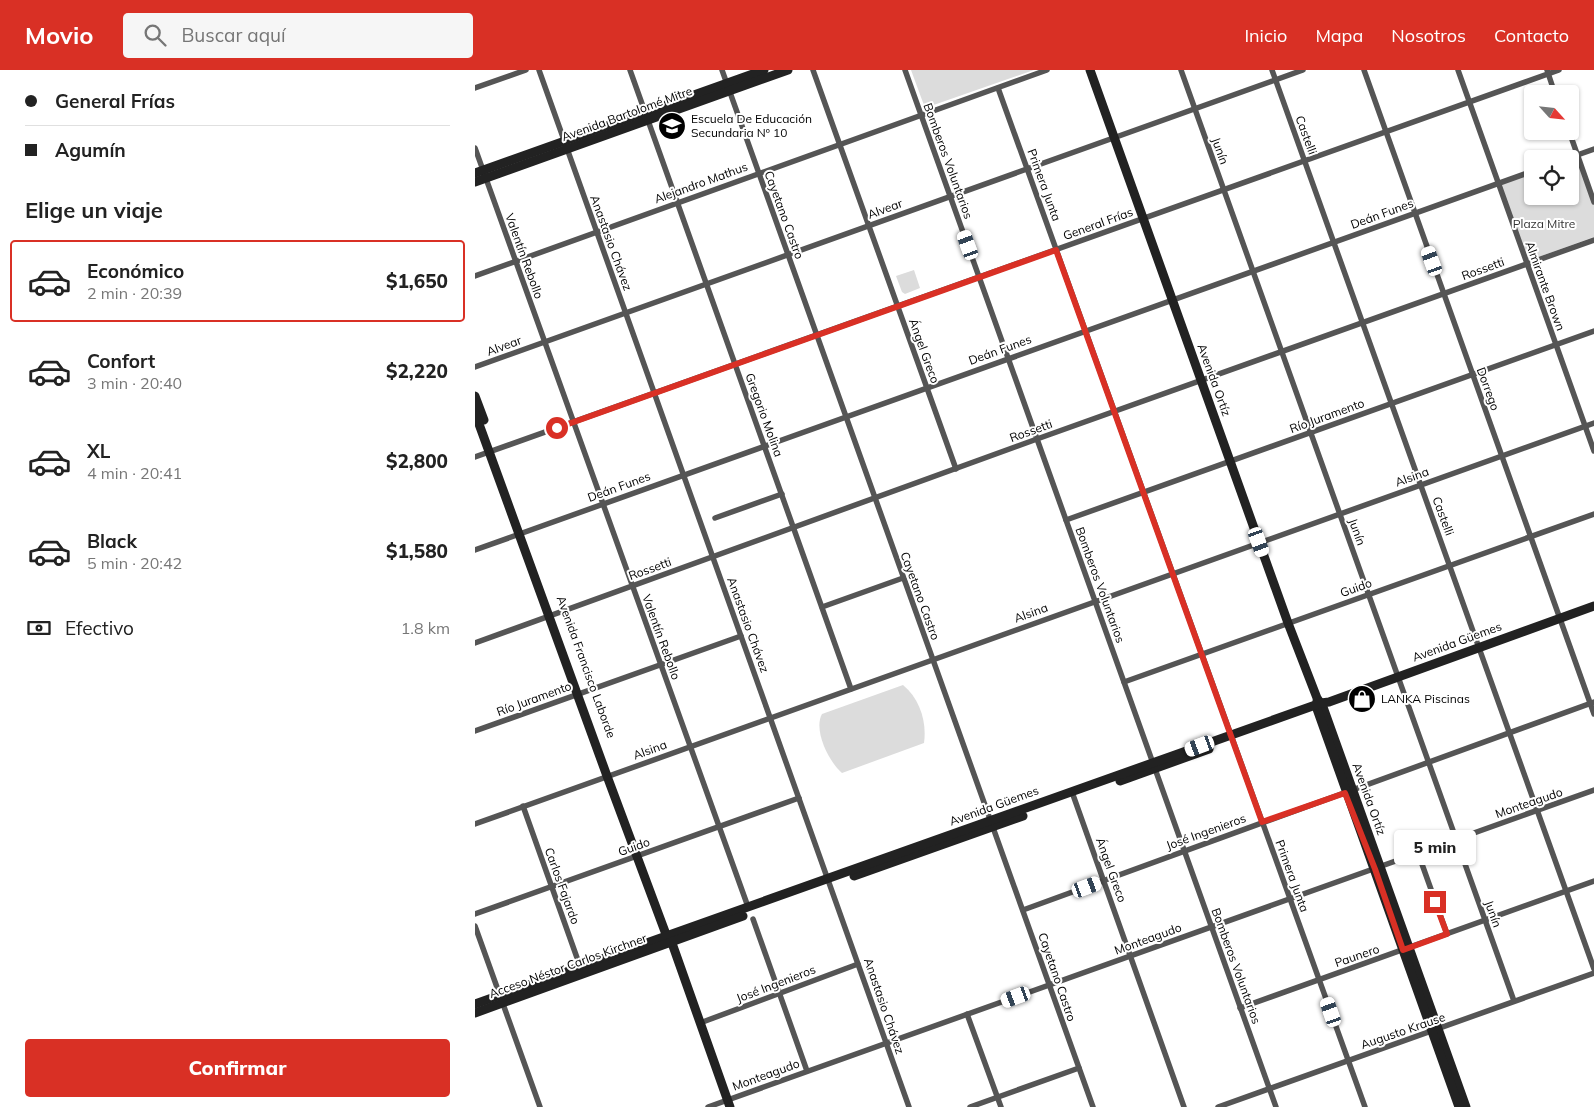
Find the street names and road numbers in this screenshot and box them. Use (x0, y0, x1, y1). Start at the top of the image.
street label: Avenida Bartolomé Mitre (560, 83, 694, 144)
street label: Bomberos Voluntarios (921, 101, 976, 221)
street label: Castelli (1293, 113, 1320, 156)
street label: Junín (1209, 135, 1232, 166)
street label: Primera Junta (1024, 147, 1064, 223)
street label: Alejandro Mathus (652, 159, 750, 206)
street label: Cayetano Castro (762, 169, 807, 261)
street label: Anastasio Chávez (587, 193, 636, 293)
street label: Alvear (865, 195, 905, 222)
street label: Deán Funes (1348, 195, 1415, 232)
street label: General Frías (1061, 204, 1135, 243)
street label: Valentín Rebollo (502, 211, 547, 301)
street label: Almirante Brown (1522, 239, 1569, 333)
street label: Rossetti (1459, 254, 1506, 283)
street label: Ángel Greco (906, 316, 943, 385)
street label: Deán Funes (966, 331, 1033, 368)
street label: Alvear (484, 332, 524, 359)
street label: Avenida Ortíz (1194, 342, 1235, 418)
street label: Dorrego (1474, 365, 1503, 413)
street label: Gregorio Molina (742, 371, 787, 459)
street label: Río Juramento (1287, 395, 1366, 436)
street label: Rossetti (1007, 416, 1054, 445)
street label: Alsina (1393, 464, 1431, 490)
street label: Deán Funes (585, 468, 652, 505)
street label: Castelli (1430, 494, 1457, 537)
street label: Junín (1346, 516, 1369, 547)
street label: Bomberos Voluntarios (1073, 525, 1128, 645)
street label: Cayetano Castro (898, 550, 943, 642)
street label: Rossetti (626, 554, 673, 583)
street label: Anastasio Chávez (724, 575, 773, 675)
street label: Guido (1338, 575, 1374, 600)
street label: Valentín Rebollo (639, 592, 684, 682)
street label: Avenida Francisco Laborde (554, 594, 619, 740)
street label: Alsina (1012, 600, 1050, 626)
street label: Avenida Güemes (1410, 618, 1504, 665)
street label: Río Juramento (494, 678, 573, 719)
street label: Alsina (631, 737, 669, 763)
street label: Avenida Ortíz (1349, 761, 1390, 837)
street label: Avenida Güemes (947, 782, 1041, 829)
street label: Monteagudo (1493, 784, 1565, 821)
street label: José Ingenieros (1164, 810, 1248, 853)
street label: Guido (616, 834, 652, 859)
street label: Ángel Greco (1093, 835, 1130, 904)
street label: Primera Junta (1272, 838, 1312, 914)
street label: Carlos Fajardo (542, 845, 583, 926)
street label: Junín (1482, 898, 1505, 929)
street label: Bomberos Voluntarios (1209, 906, 1264, 1026)
street label: Monteagudo (1112, 919, 1184, 958)
street label: Acceso Néstor Carlos Kirchner (487, 930, 649, 1001)
street label: Cayetano Castro (1035, 931, 1080, 1023)
street label: Paunero (1332, 941, 1381, 970)
street label: Anastasio Chávez (861, 956, 908, 1056)
street label: José Ingenieros (734, 961, 818, 1006)
street label: Augusto Krause (1359, 1009, 1447, 1052)
street label: Monteagudo (730, 1055, 802, 1094)

